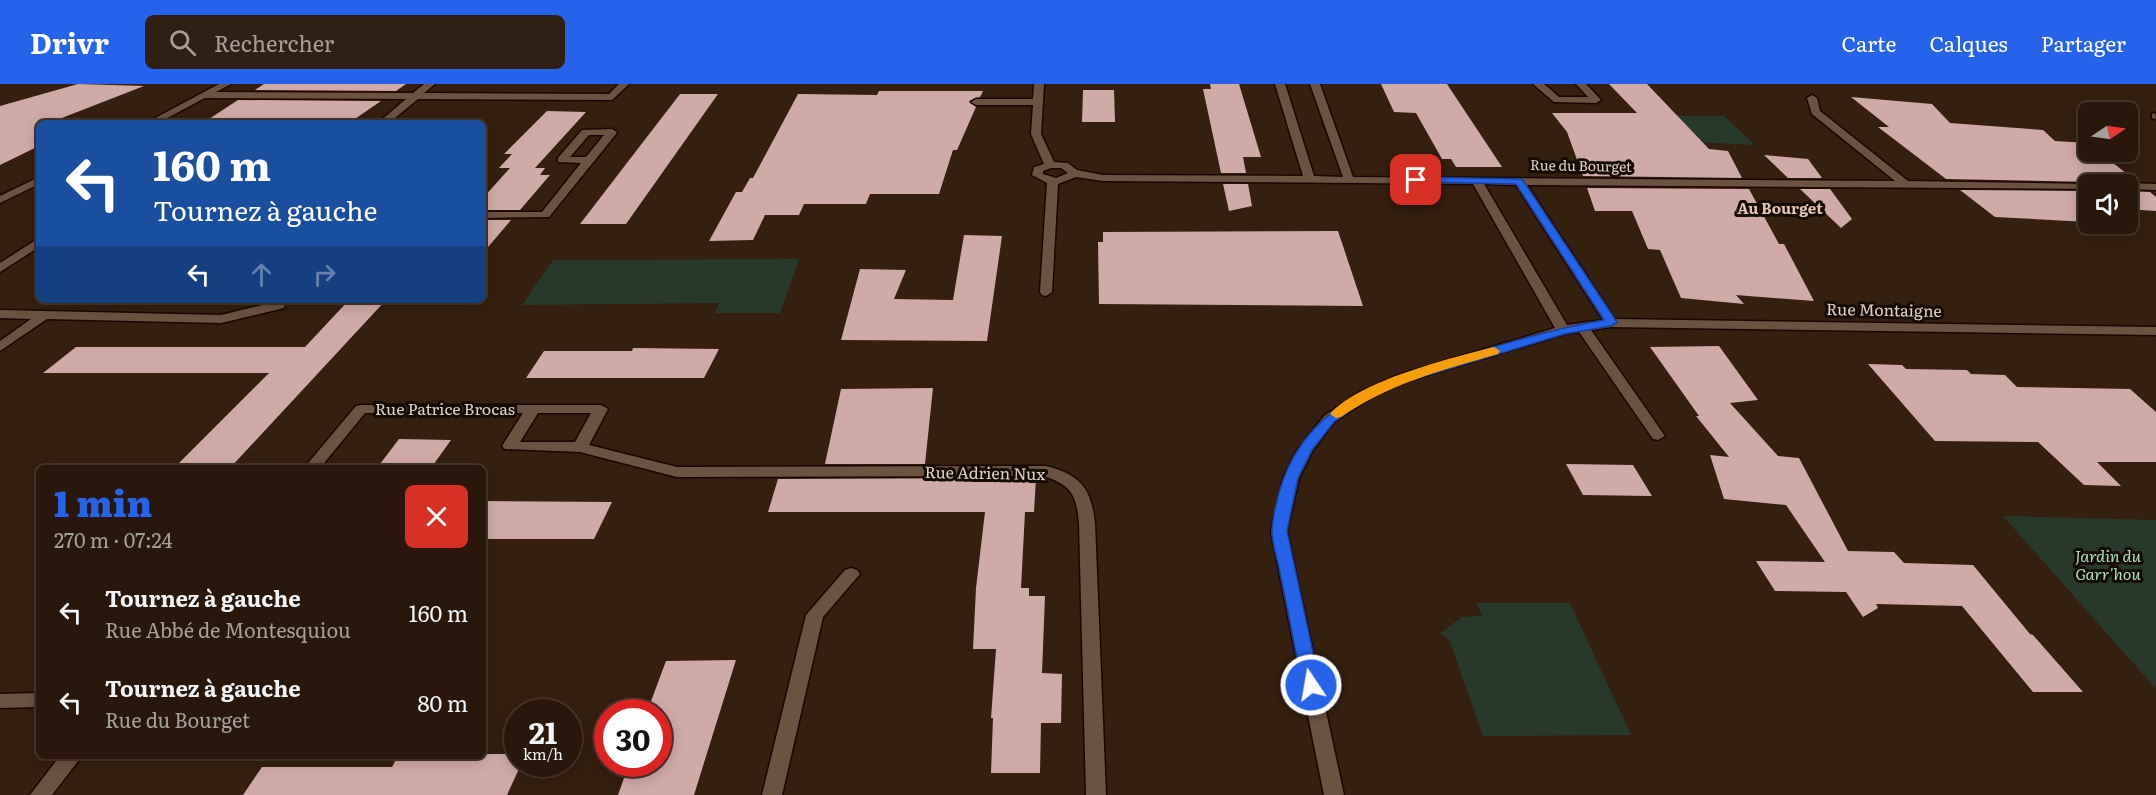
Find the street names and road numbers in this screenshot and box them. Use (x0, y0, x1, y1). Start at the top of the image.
street label: Rue du Bourget (1530, 154, 1632, 176)
street label: Rue Montaigne (1826, 296, 1942, 322)
street label: Rue Patrice Brocas (375, 396, 515, 420)
street label: Rue Adrien Nux (924, 459, 1046, 485)

